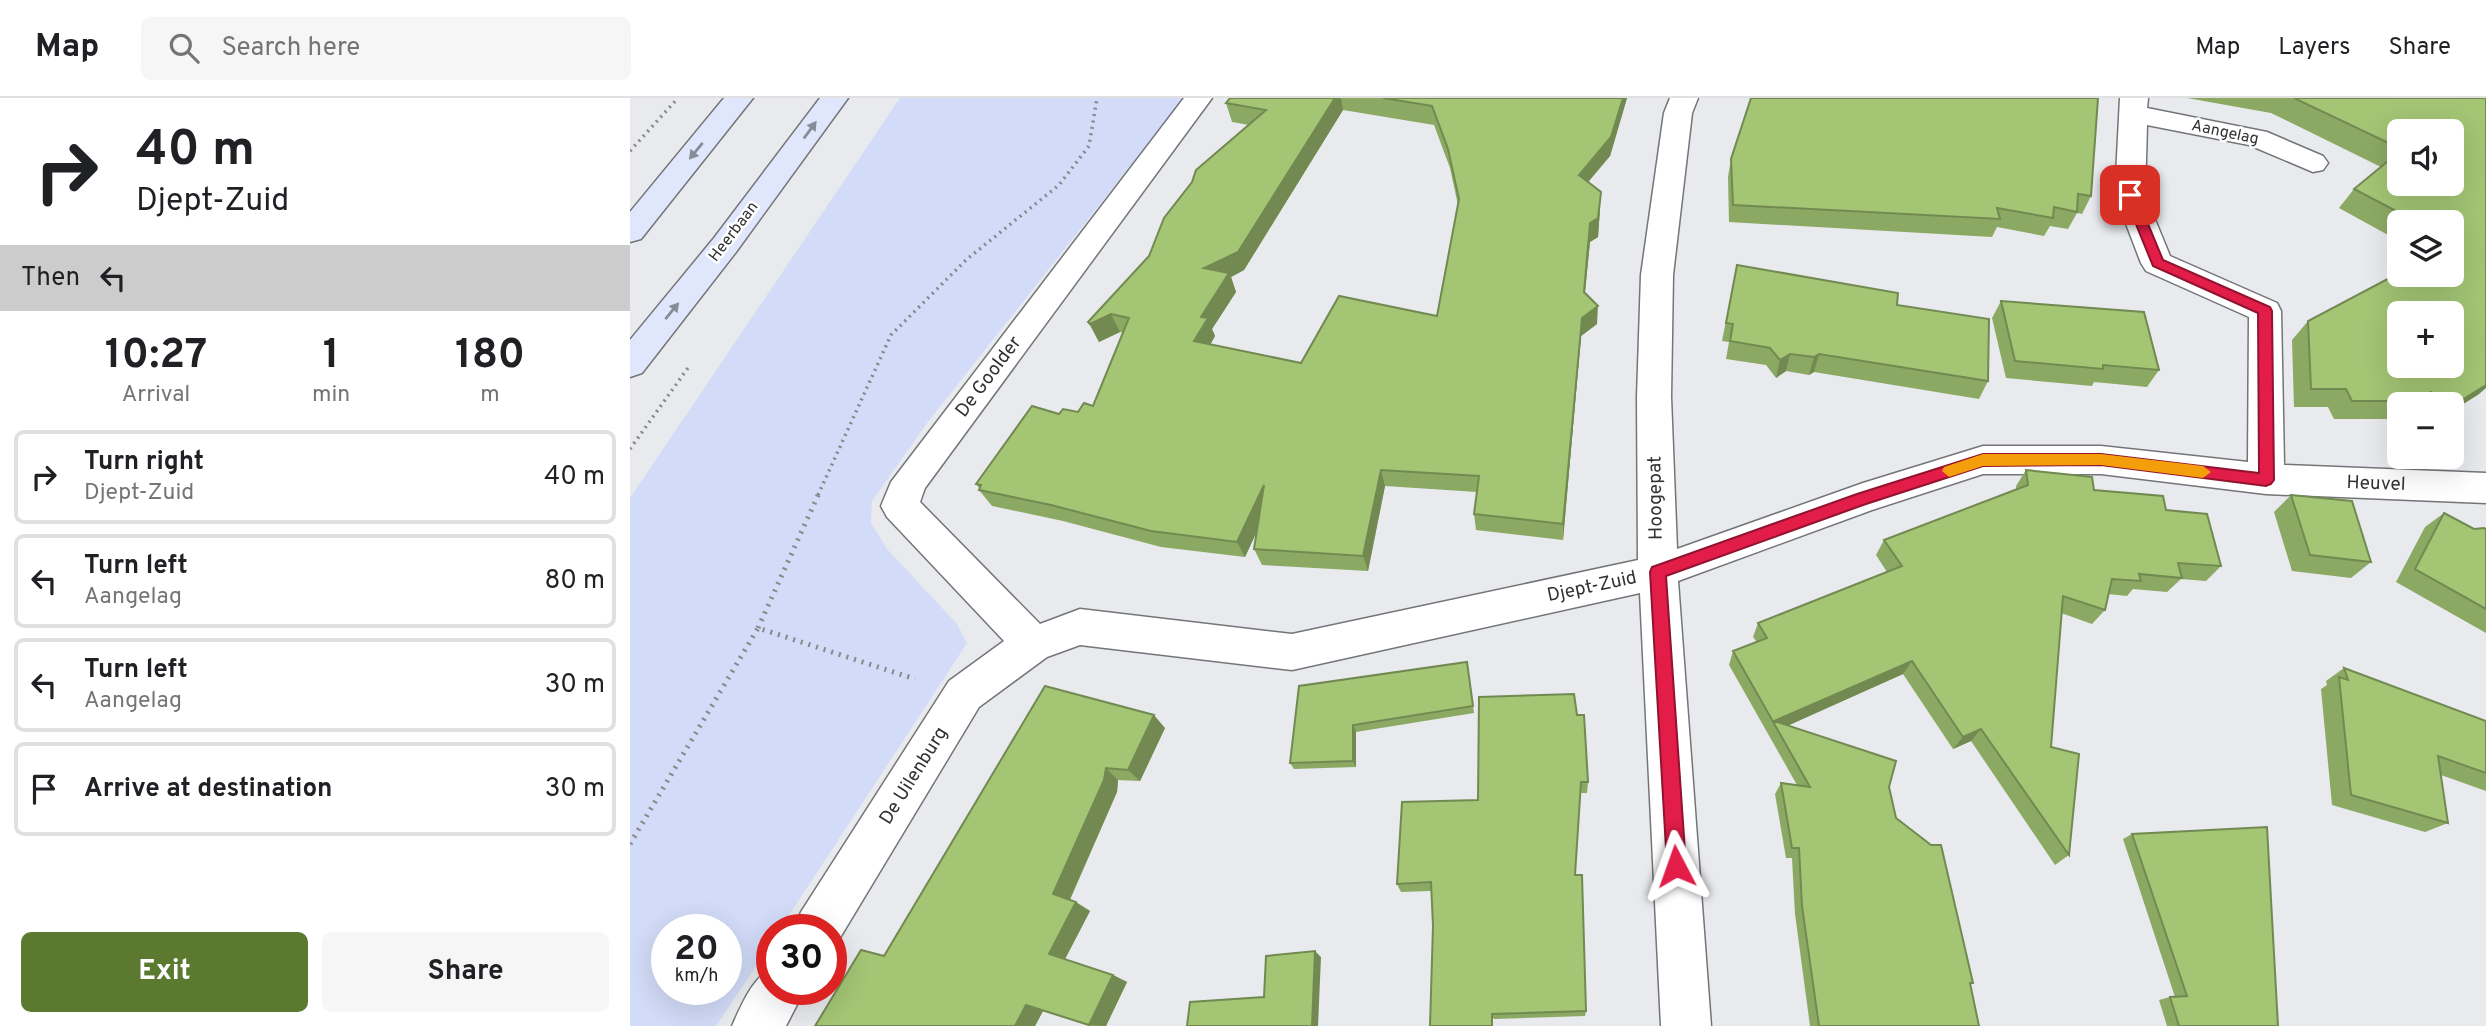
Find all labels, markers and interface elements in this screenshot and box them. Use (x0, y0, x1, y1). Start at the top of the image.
search box (141, 17, 631, 80)
text: Map (35, 27, 99, 69)
icon: search (165, 29, 203, 67)
text: Search here (221, 32, 360, 65)
text: Map (2195, 33, 2240, 63)
text: Layers (2278, 33, 2350, 63)
text: Share (2388, 33, 2451, 63)
street label: Aangelag (2190, 116, 2260, 150)
map controls (2387, 119, 2464, 469)
button: sound (2387, 119, 2464, 196)
text: 40 m (136, 121, 255, 183)
one-way arrow (803, 121, 817, 139)
icon: right (21, 126, 112, 217)
one-way arrow (689, 141, 704, 159)
pin (2100, 165, 2160, 225)
icon: arrive (2111, 176, 2149, 214)
text: Djept-Zuid (136, 182, 289, 222)
street label: Heerbaan (705, 198, 763, 266)
button: layers (2387, 210, 2464, 287)
icon: left (94, 259, 132, 297)
text: Then (21, 262, 80, 295)
button: + (2387, 301, 2464, 378)
one-way arrow (665, 302, 680, 320)
text: 10:27 (105, 330, 207, 383)
text: 1 (323, 330, 340, 383)
text: 180 (455, 330, 525, 383)
street label: De Goolder (951, 331, 1028, 422)
text: Arrival (122, 381, 190, 410)
text: min (312, 381, 350, 410)
text: m (480, 381, 500, 410)
button: − (2387, 392, 2464, 469)
text: Turn right (84, 446, 204, 479)
street label: Hoogepat (1643, 456, 1669, 540)
icon: right (25, 458, 63, 496)
text: 40 m (544, 461, 605, 494)
street label: Heuvel (2346, 471, 2406, 497)
text: Djept-Zuid (84, 479, 194, 508)
text: Turn left (84, 550, 188, 583)
icon: left (25, 562, 63, 600)
text: 80 m (545, 565, 605, 598)
street label: Djept-Zuid (1545, 566, 1639, 608)
text: Aangelag (84, 583, 182, 612)
text: Turn left (84, 654, 188, 687)
icon: left (25, 666, 63, 704)
text: 30 m (545, 669, 605, 702)
text: Aangelag (84, 687, 182, 716)
street label: De Uilenburg (875, 723, 953, 829)
icon: arrive (25, 770, 63, 808)
text: Arrive at destination (84, 773, 332, 806)
text: 30 m (545, 773, 605, 806)
position arrow (1639, 829, 1713, 903)
speed limit sign: 30 (756, 914, 847, 1005)
text: 20 (674, 928, 719, 972)
button: Exit (21, 932, 308, 1012)
button: Share (322, 932, 609, 1012)
text: km/h (675, 965, 718, 988)

